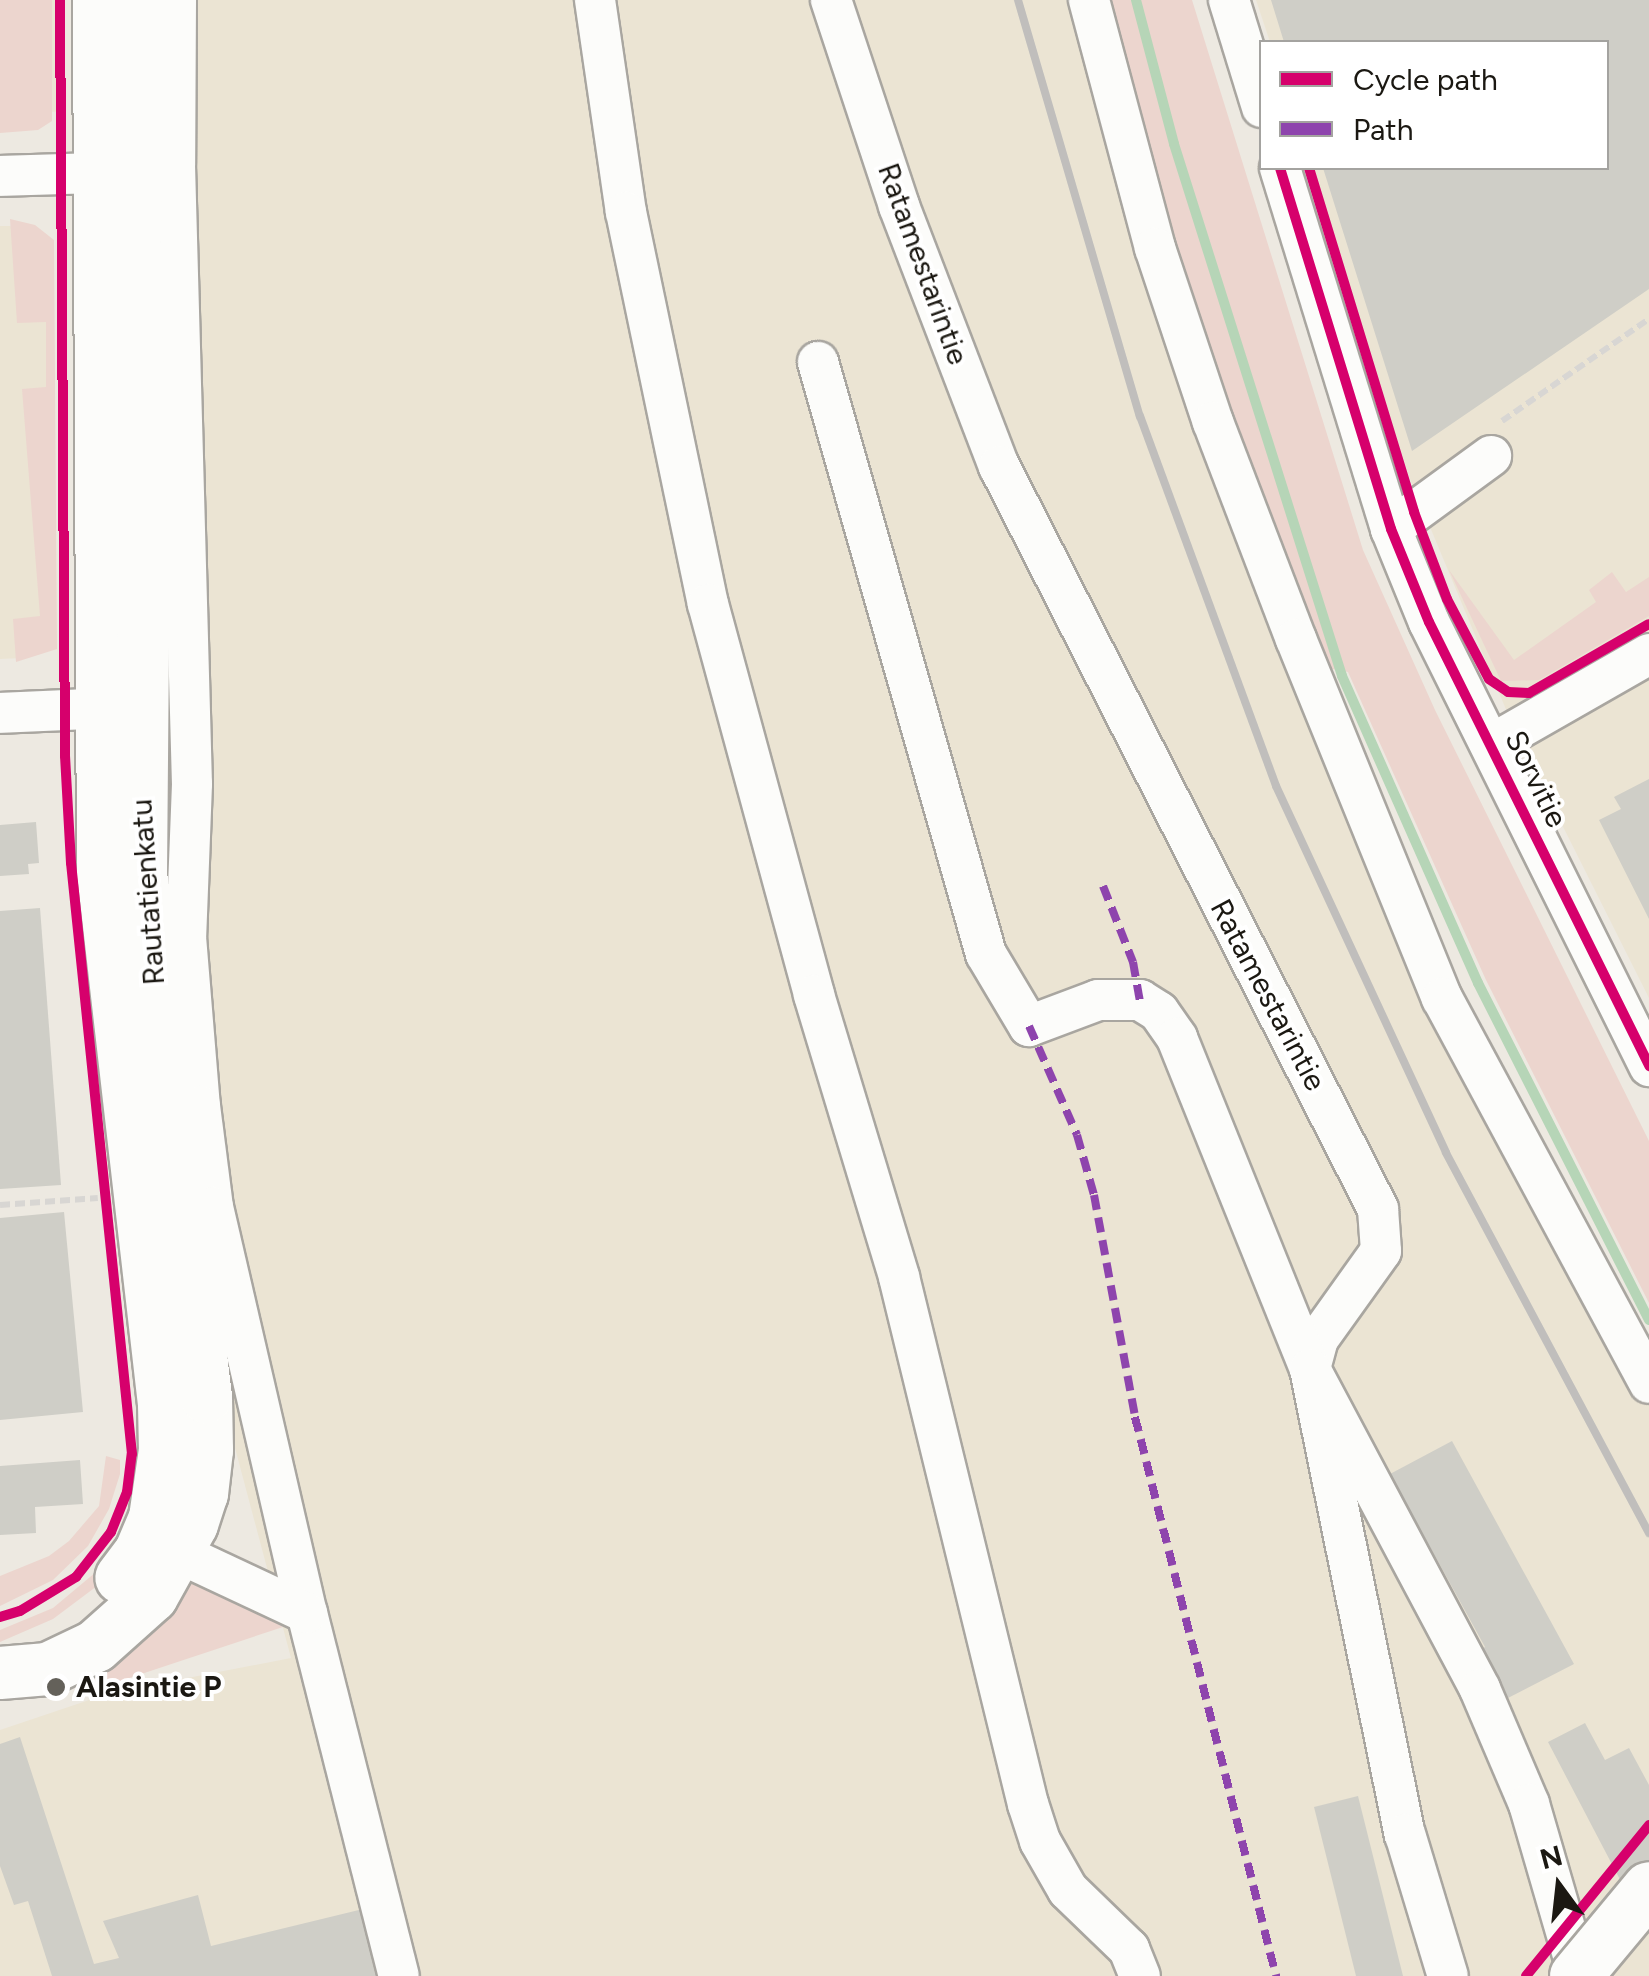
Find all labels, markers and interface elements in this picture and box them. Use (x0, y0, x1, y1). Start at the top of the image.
legend (1259, 40, 1609, 170)
text: Cycle path (1353, 61, 1498, 98)
text: Path (1353, 111, 1413, 148)
street label: Ratamestarintie (870, 158, 976, 370)
street label: Sorvitie (1497, 725, 1575, 833)
street label: Rautatienkatu (124, 798, 172, 986)
street label: Ratamestarintie (1202, 893, 1334, 1097)
place label: Alasintie P (76, 1669, 221, 1705)
marker: Alasintie P (45, 1676, 67, 1698)
north arrow (1509, 1836, 1609, 1936)
text: N (1536, 1838, 1566, 1876)

